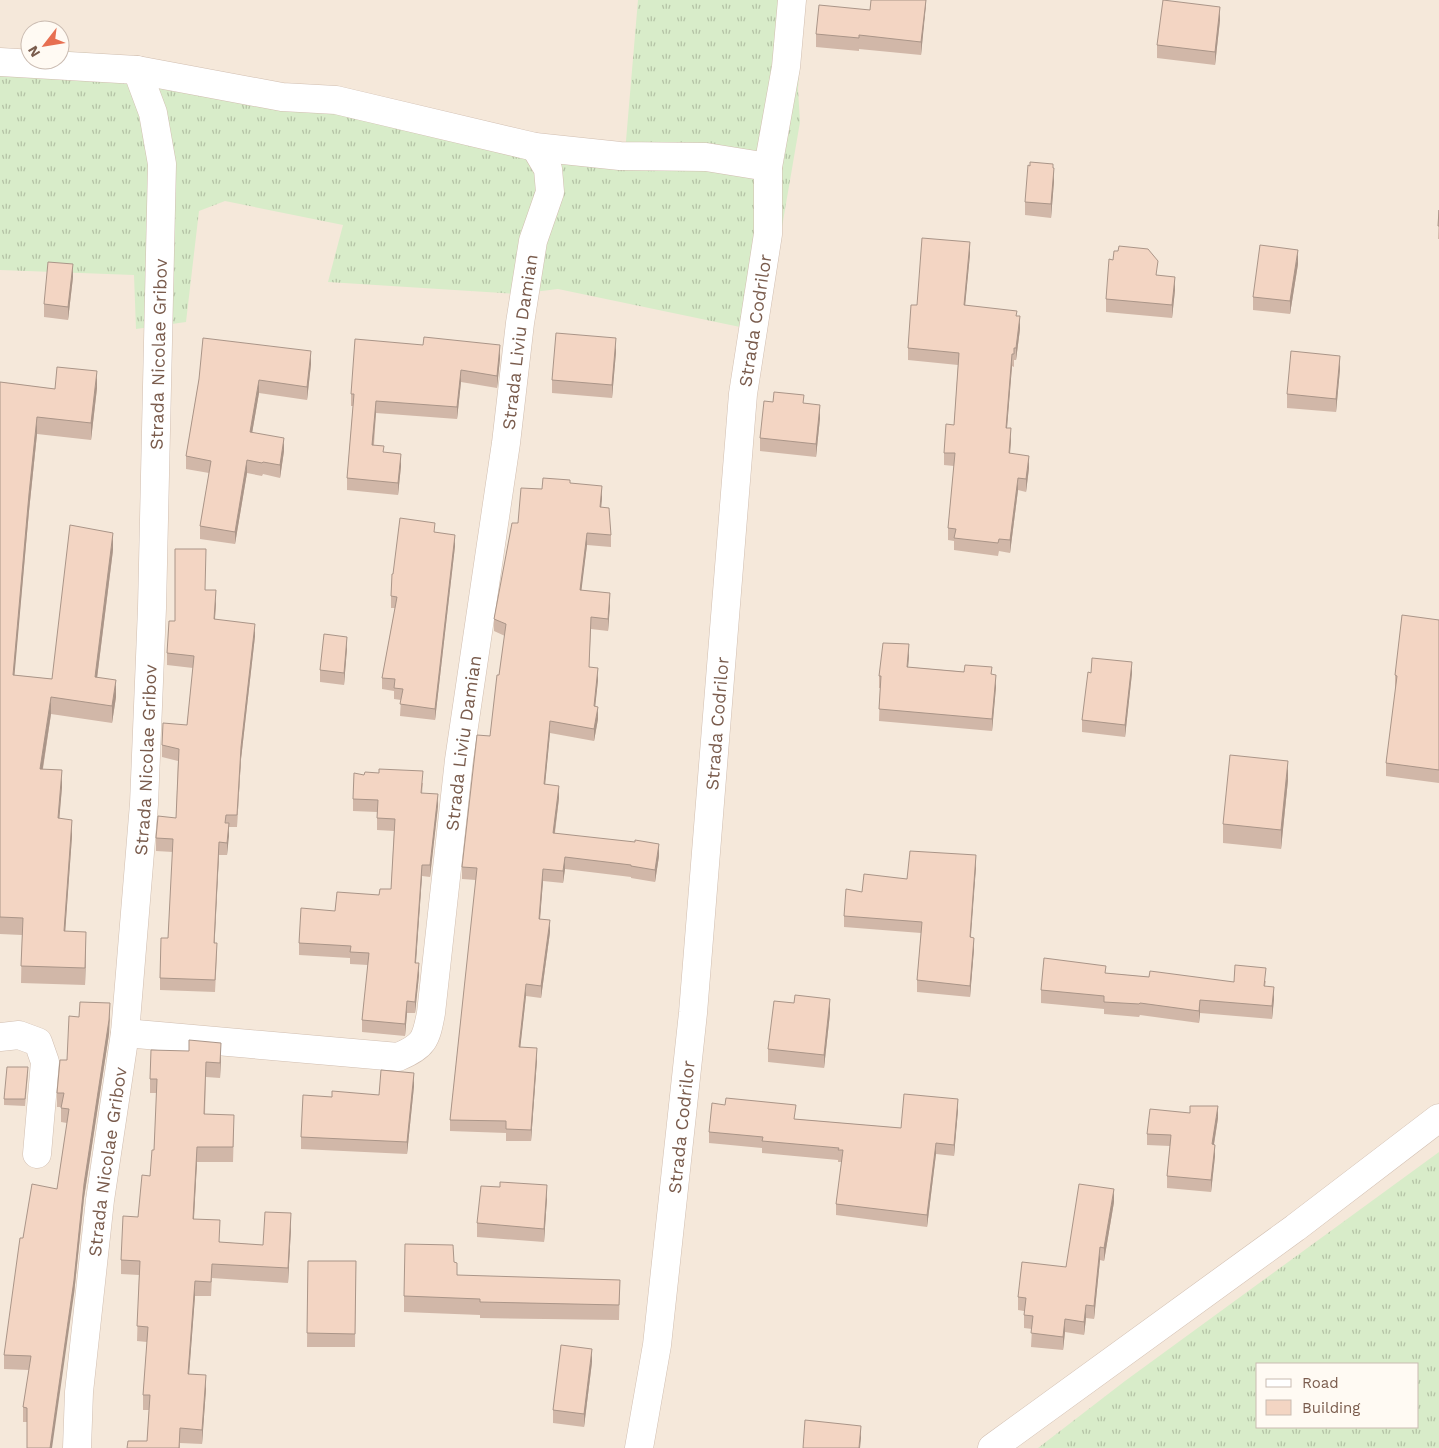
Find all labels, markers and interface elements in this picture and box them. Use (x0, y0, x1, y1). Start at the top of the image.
north arrow (20, 20, 70, 70)
text: N (24, 43, 43, 60)
street label: Strada Liviu Damian (497, 253, 541, 431)
street label: Strada Codrilor (734, 253, 775, 388)
street label: Strada Nicolae Gribov (145, 257, 170, 450)
street label: Strada Liviu Damian (441, 654, 485, 832)
street label: Strada Codrilor (701, 656, 732, 791)
street label: Strada Nicolae Gribov (129, 663, 160, 856)
street label: Strada Codrilor (663, 1059, 698, 1195)
street label: Strada Nicolae Gribov (83, 1065, 130, 1258)
legend (1256, 1363, 1419, 1428)
text: Road (1302, 1374, 1339, 1392)
text: Building (1302, 1399, 1360, 1417)

